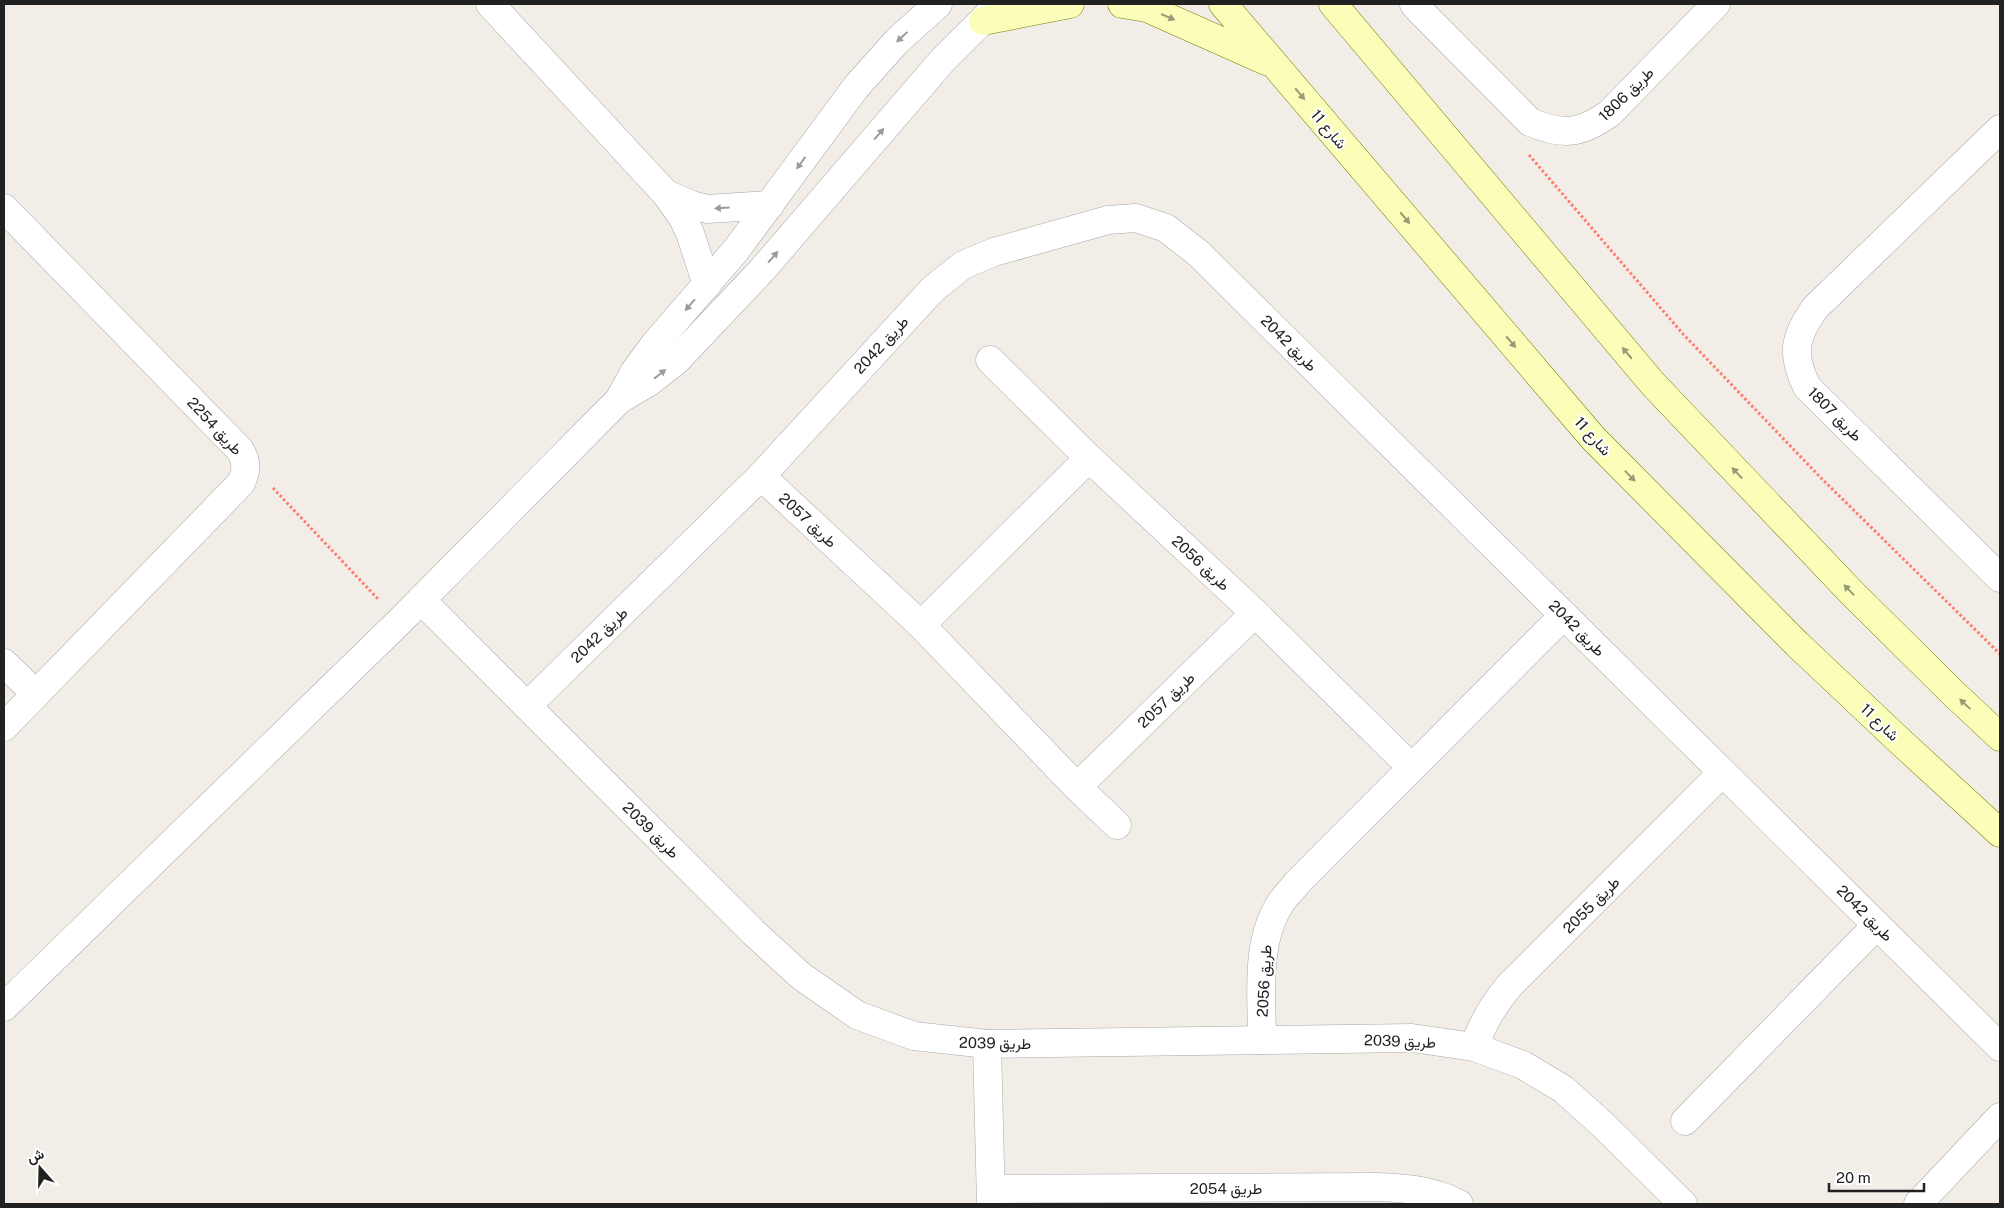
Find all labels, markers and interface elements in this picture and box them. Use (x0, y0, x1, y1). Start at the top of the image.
one-way arrow (1161, 13, 1176, 21)
one-way arrow (896, 31, 908, 43)
street label: طريق 1806 (1595, 64, 1658, 126)
one-way arrow (1294, 88, 1306, 100)
street label: شارع 11 (1305, 106, 1350, 154)
one-way arrow (873, 128, 884, 140)
one-way arrow (795, 156, 806, 169)
one-way arrow (713, 204, 729, 212)
one-way arrow (1400, 211, 1411, 224)
one-way arrow (767, 251, 778, 264)
one-way arrow (684, 298, 695, 311)
street label: طريق 2042 (1256, 312, 1321, 376)
street label: طريق 2042 (850, 313, 913, 378)
one-way arrow (1505, 335, 1516, 348)
one-way arrow (1622, 347, 1633, 359)
one-way arrow (653, 368, 666, 379)
street label: طريق 1807 (1803, 384, 1866, 446)
street label: طريق 2254 (183, 394, 246, 460)
street label: شارع 11 (1569, 413, 1615, 461)
one-way arrow (1731, 467, 1743, 479)
one-way arrow (1624, 470, 1636, 482)
street label: طريق 2057 (774, 489, 840, 552)
street label: طريق 2056 (1167, 532, 1233, 596)
one-way arrow (1843, 584, 1855, 596)
street label: طريق 2042 (1544, 597, 1609, 661)
street label: طريق 2042 (567, 604, 632, 668)
street label: طريق 2057 (1134, 669, 1199, 733)
one-way arrow (1959, 698, 1971, 710)
street label: شارع 11 (1855, 700, 1903, 746)
street label: طريق 2039 (618, 798, 683, 863)
street label: طريق 2055 (1559, 873, 1624, 938)
street label: طريق 2042 (1832, 882, 1897, 946)
street label: طريق 2056 (1254, 944, 1276, 1018)
street label: طريق 2039 (1364, 1031, 1437, 1053)
street label: طريق 2039 (959, 1034, 1031, 1054)
north arrow (15, 1143, 65, 1193)
text: ش (25, 1145, 47, 1167)
scale bar (1829, 1160, 1924, 1192)
text: 20 m (1836, 1169, 1871, 1186)
street label: طريق 2054 (1190, 1180, 1263, 1199)

